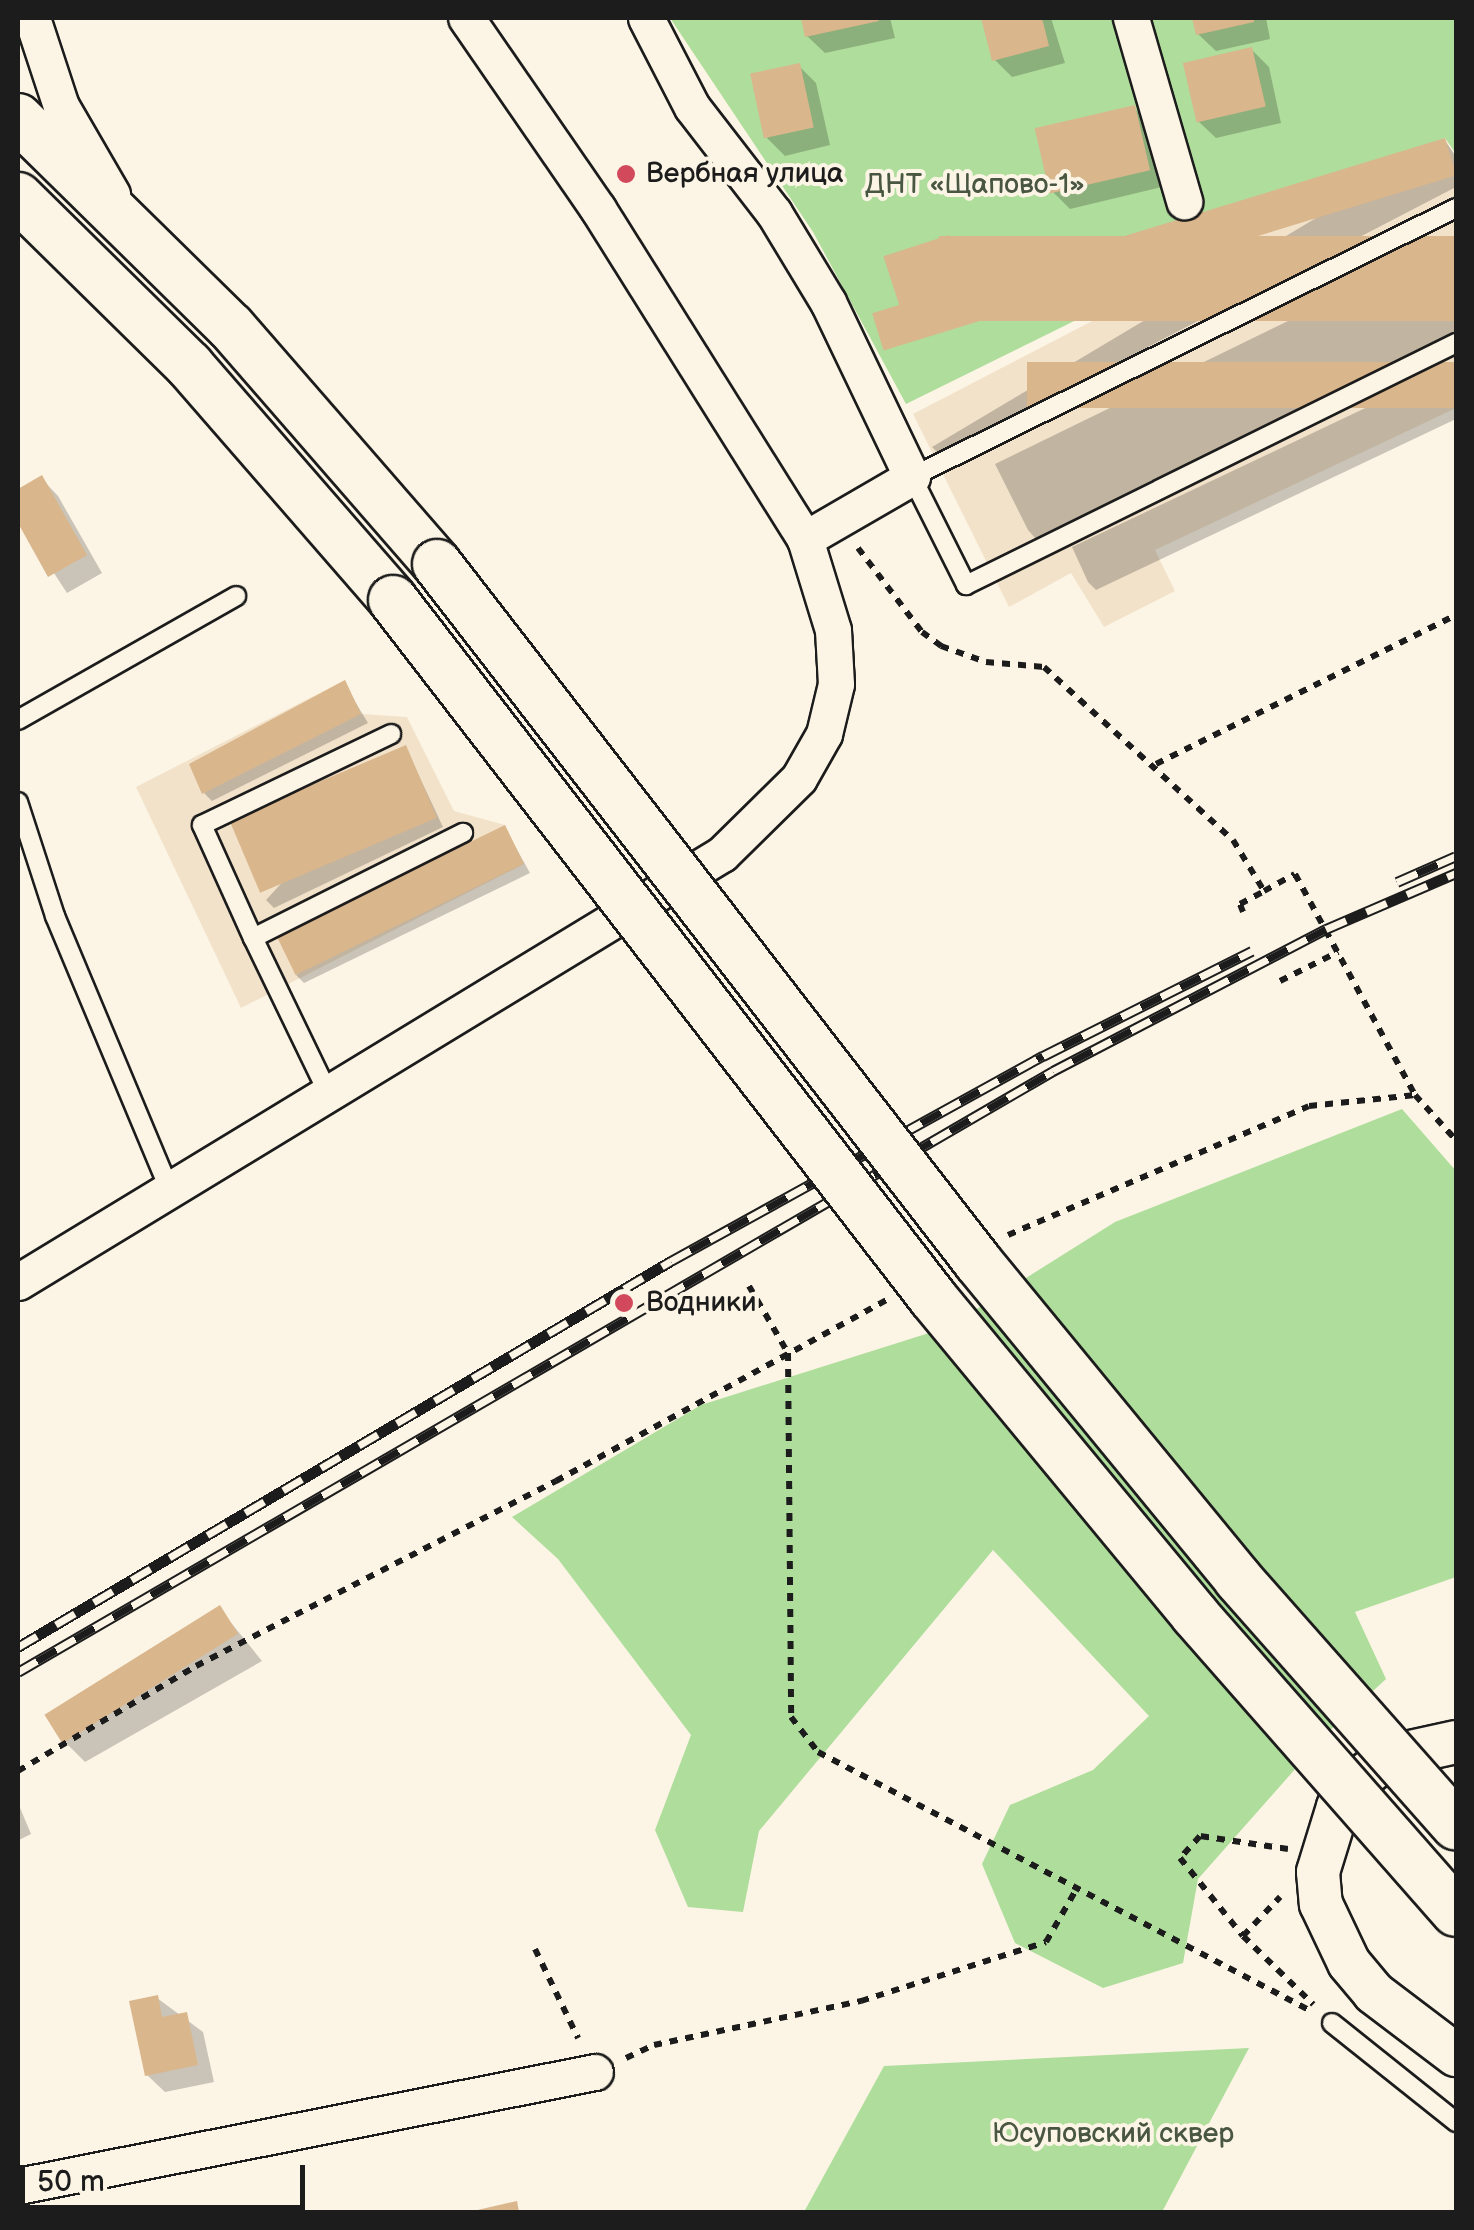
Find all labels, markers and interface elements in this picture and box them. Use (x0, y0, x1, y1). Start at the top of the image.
place label: Вербная улица (646, 157, 843, 191)
marker: Вербная улица (615, 163, 637, 185)
park label: ДНТ «Щапово-1» (865, 168, 1085, 202)
place label: Водники (646, 1286, 757, 1320)
marker: Водники (611, 1290, 637, 1316)
park label: Юсуповский сквер (992, 2117, 1234, 2151)
scale bar (25, 2145, 310, 2207)
text: 50 m (37, 2164, 105, 2200)

